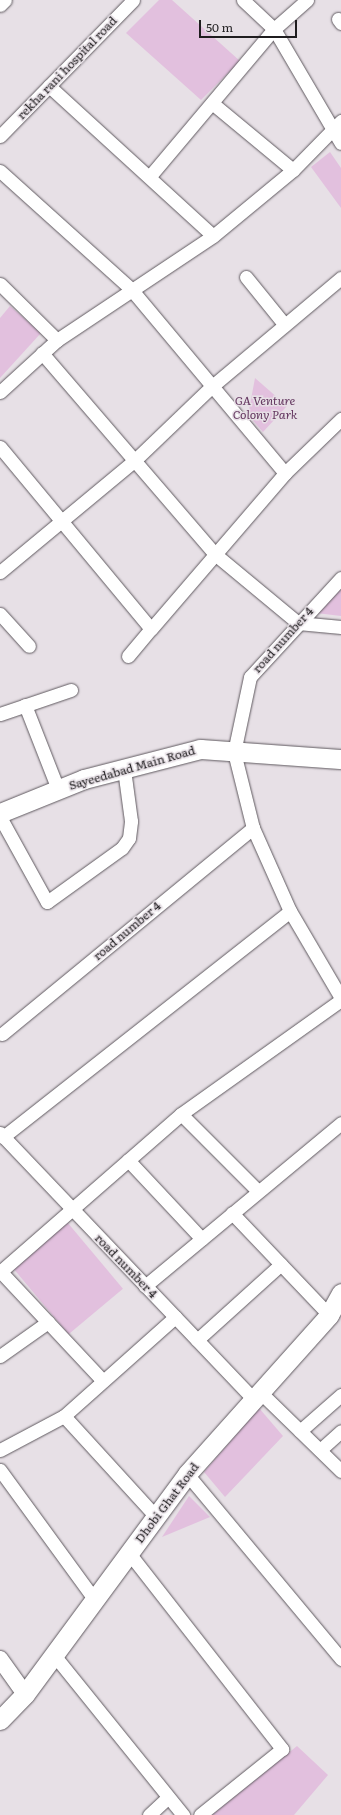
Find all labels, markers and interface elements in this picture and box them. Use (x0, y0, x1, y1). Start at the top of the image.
scale bar (201, 12, 299, 38)
street label: rekha rani hospital road (14, 14, 120, 122)
text: 50 m (206, 18, 233, 36)
park label: GA Venture Colony Park (233, 394, 297, 422)
street label: road number 4 (250, 604, 316, 676)
street label: Sayeedabad Main Road (67, 743, 197, 793)
street label: road number 4 (90, 899, 164, 963)
street label: road number 4 (92, 1231, 160, 1301)
street label: Dhobi Ghat Road (132, 1460, 202, 1546)

